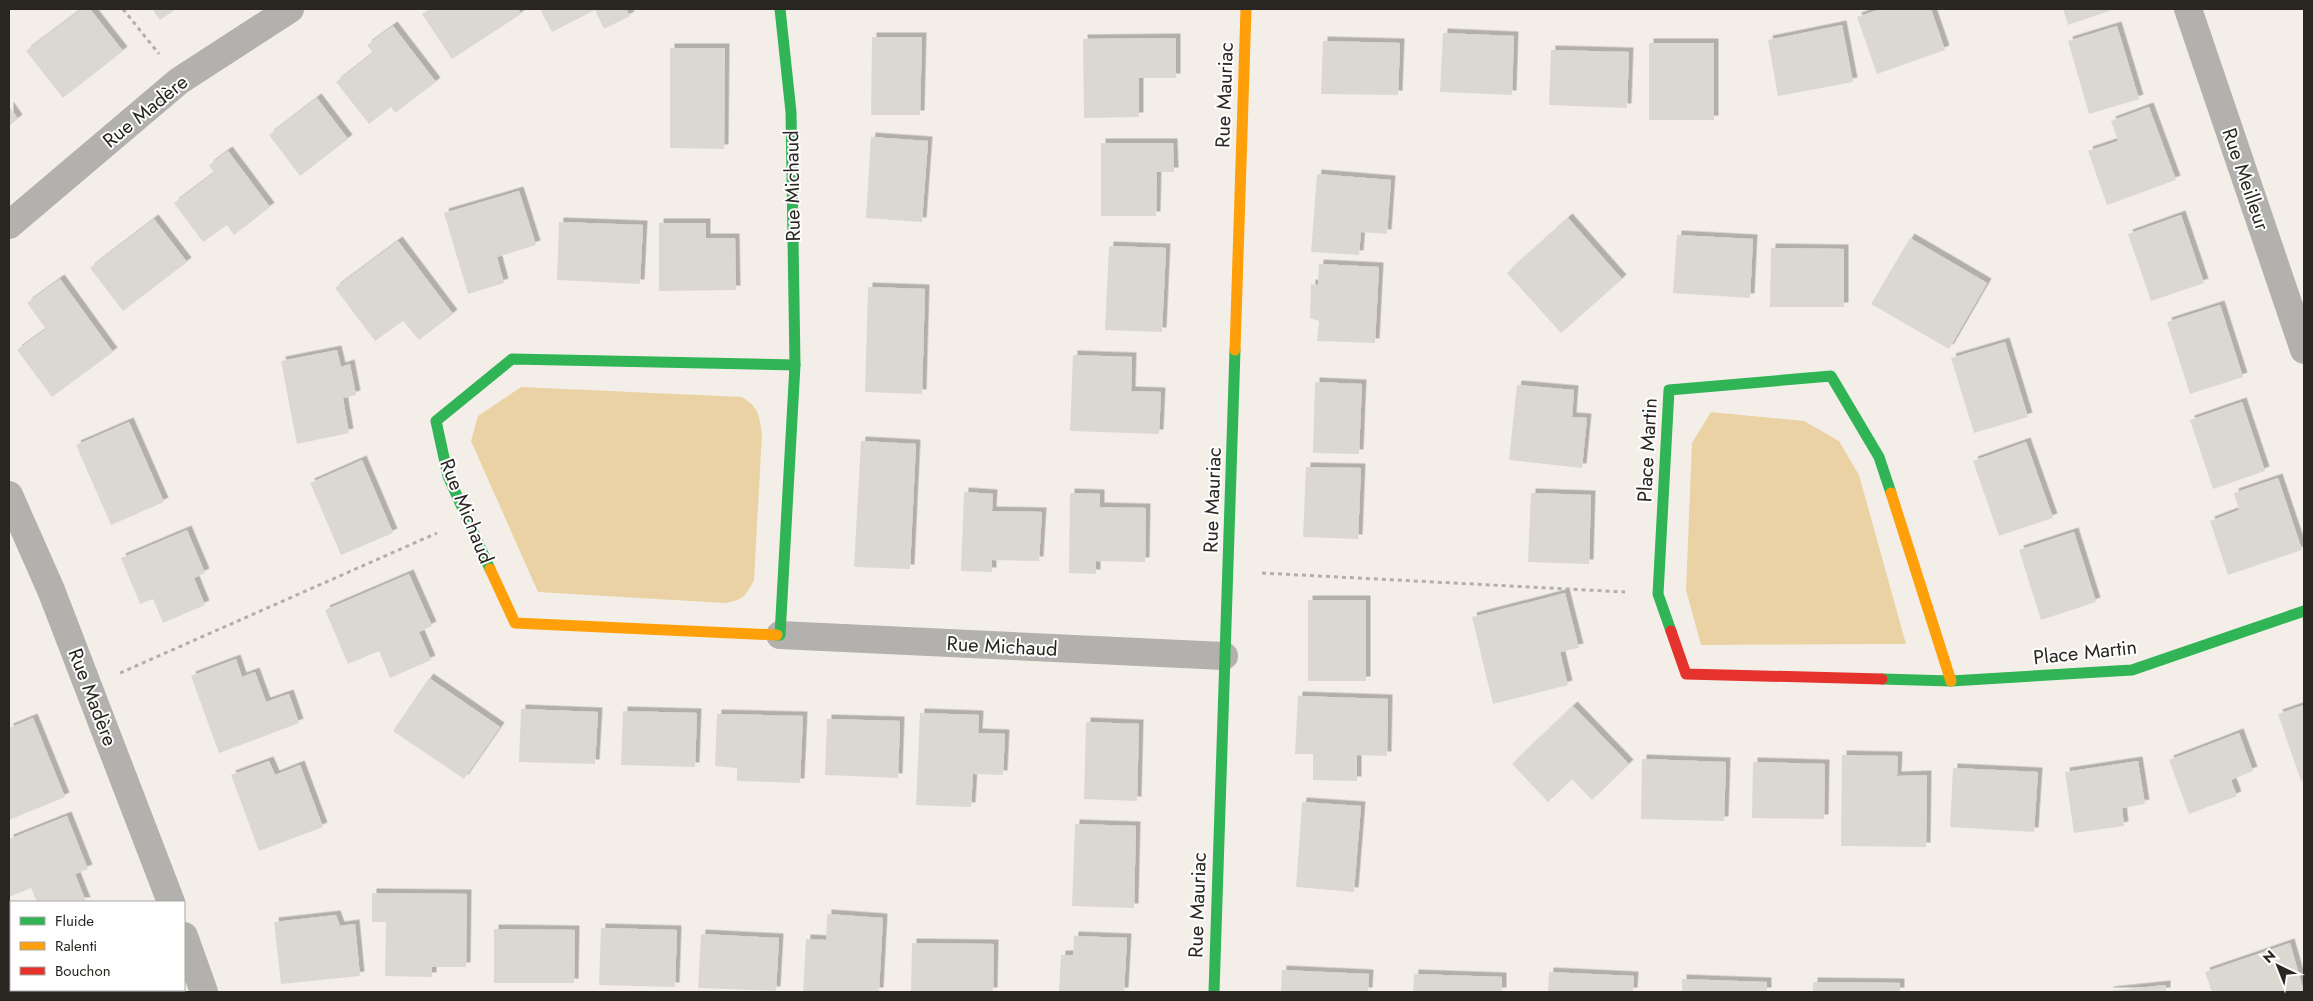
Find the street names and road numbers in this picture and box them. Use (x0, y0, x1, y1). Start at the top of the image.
street label: Rue Mauriac (1208, 42, 1241, 148)
street label: Rue Madère (96, 68, 194, 155)
street label: Rue Meilleur (2214, 124, 2277, 234)
street label: Rue Michaud (777, 130, 808, 242)
street label: Place Martin (1630, 397, 1665, 503)
street label: Rue Mauriac (1196, 447, 1229, 553)
street label: Rue Michaud (432, 454, 501, 568)
street label: Rue Michaud (946, 629, 1058, 664)
street label: Place Martin (2032, 633, 2138, 672)
street label: Rue Madère (61, 644, 124, 750)
street label: Rue Mauriac (1181, 852, 1214, 958)

